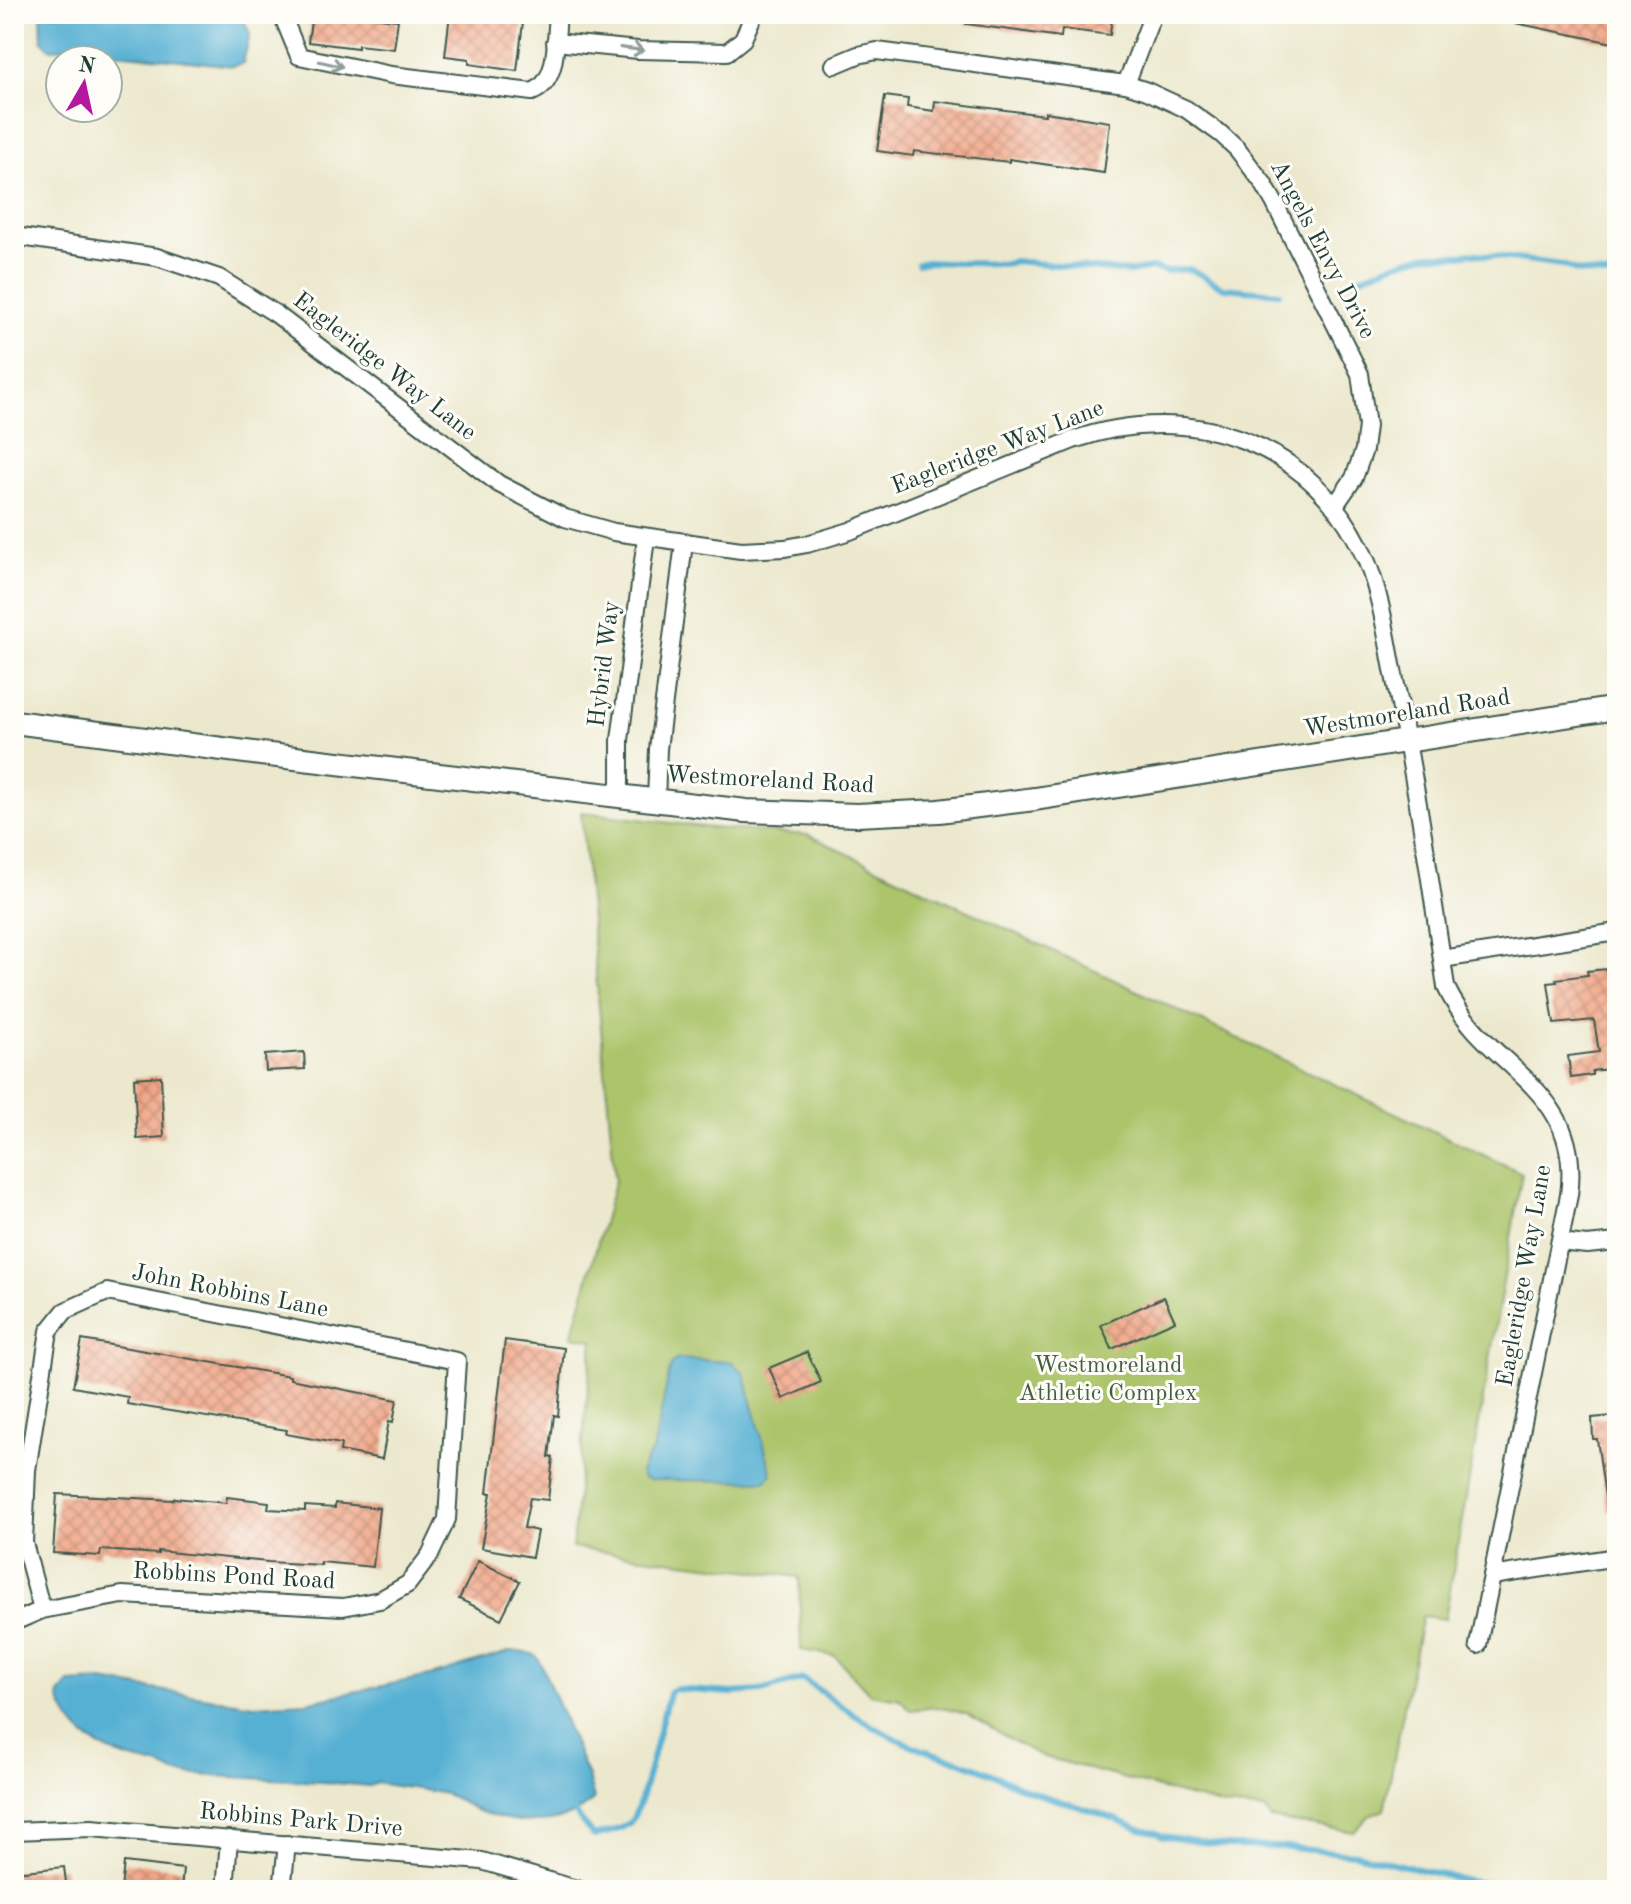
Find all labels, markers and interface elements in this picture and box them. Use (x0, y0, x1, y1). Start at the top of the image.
one-way arrow (618, 41, 645, 56)
north arrow (44, 44, 124, 124)
text: N (77, 54, 97, 78)
one-way arrow (318, 57, 344, 72)
street label: Angels Envy Drive (1265, 157, 1379, 343)
street label: Eagleridge Way Lane (288, 288, 480, 446)
street label: Eagleridge Way Lane (889, 396, 1107, 500)
street label: Hybrid Way (585, 599, 625, 729)
street label: Westmoreland Road (1302, 686, 1512, 742)
street label: Westmoreland Road (665, 764, 875, 798)
street label: Eagleridge Way Lane (1494, 1163, 1556, 1389)
street label: John Robbins Lane (130, 1261, 330, 1323)
park label: Westmoreland Athletic Complex (1019, 1354, 1197, 1406)
street label: Robbins Pond Road (132, 1560, 336, 1594)
street label: Robbins Park Drive (198, 1800, 404, 1842)

